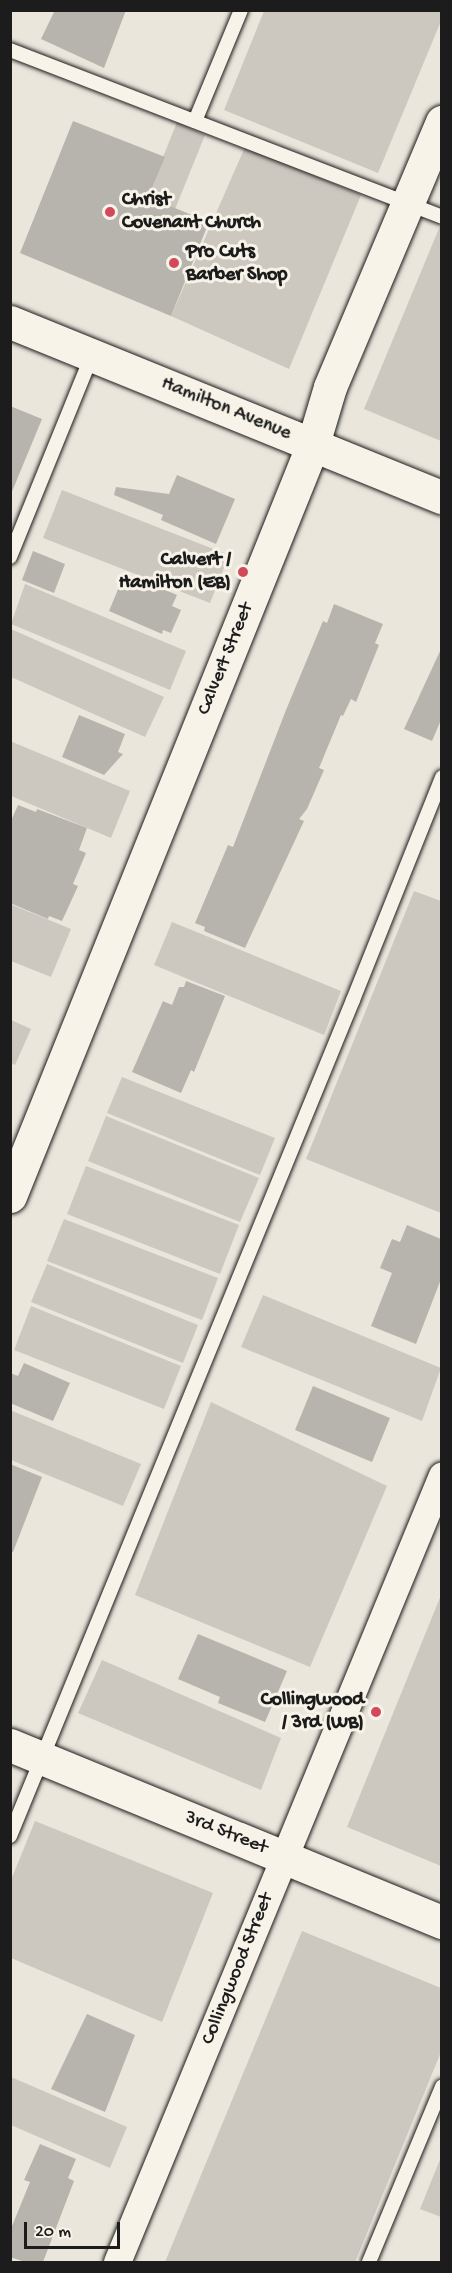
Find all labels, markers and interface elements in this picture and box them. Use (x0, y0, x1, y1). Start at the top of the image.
place label: Christ Covenant Church (122, 189, 261, 236)
marker: Christ Covenant Church (103, 205, 117, 219)
place label: Pro Cuts Barber Shop (186, 240, 287, 287)
marker: Pro Cuts Barber Shop (167, 256, 181, 270)
street label: Hamilton Avenue (157, 372, 295, 446)
place label: Calvert / Hamilton (EB) (119, 548, 231, 595)
marker: Calvert / Hamilton (EB) (236, 565, 250, 579)
street label: Calvert Street (193, 599, 259, 719)
place label: Collingwood / 3rd (WB) (261, 1688, 364, 1735)
marker: Collingwood / 3rd (WB) (369, 1705, 383, 1719)
street label: 3rd Street (181, 1806, 271, 1860)
street label: Collingwood Street (197, 1890, 279, 2048)
scale bar (27, 2210, 123, 2248)
text: 20 m (35, 2222, 71, 2243)

